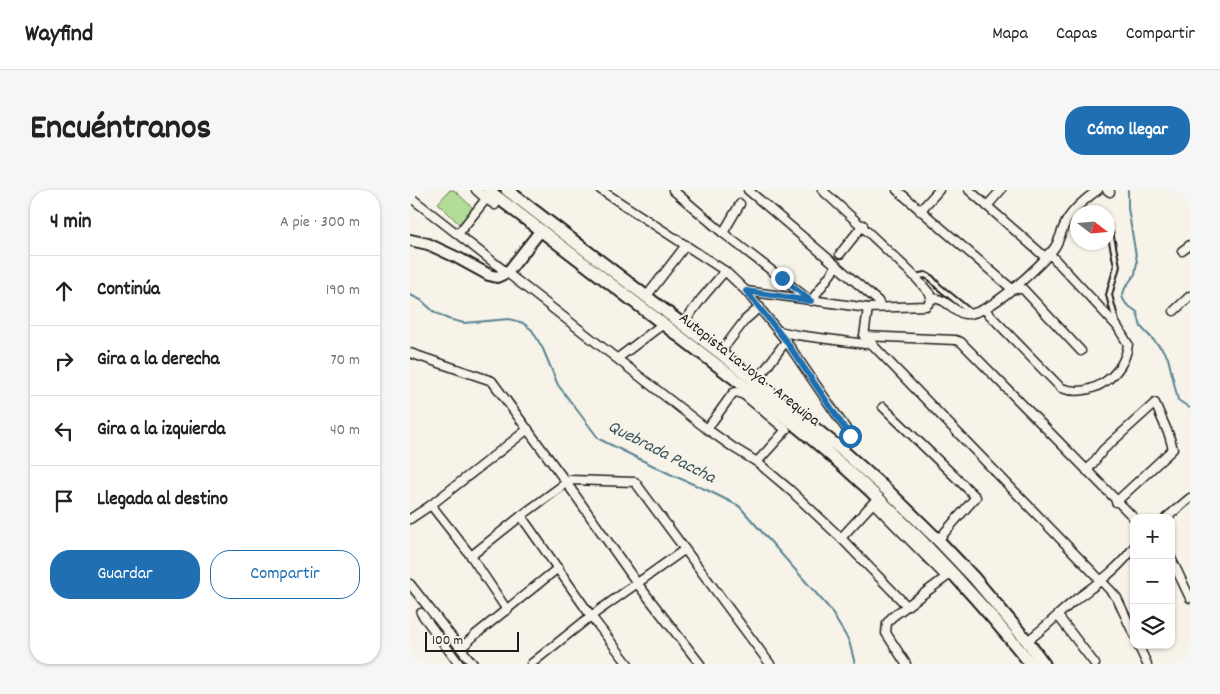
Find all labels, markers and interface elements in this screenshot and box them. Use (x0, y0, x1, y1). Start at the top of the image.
text: Wayfind (25, 18, 93, 52)
text: Mapa (992, 22, 1028, 47)
text: Capas (1056, 22, 1098, 47)
text: Compartir (1126, 22, 1195, 47)
text: Encuéntranos (30, 105, 211, 155)
button: Cómo llegar (1065, 106, 1190, 155)
north arrow (1070, 205, 1115, 250)
text: 4 min (50, 208, 92, 238)
text: A pie · 300 m (280, 211, 360, 234)
route end (771, 267, 794, 290)
icon: ahead (50, 277, 78, 305)
text: Continúa (97, 277, 160, 304)
text: 190 m (326, 279, 360, 302)
street label: Autopista La Joya - Arequipa (673, 307, 825, 433)
icon: right (50, 347, 78, 375)
text: Gira a la derecha (97, 347, 219, 374)
text: 70 m (330, 349, 360, 372)
water label: Quebrada Paccha (603, 415, 721, 492)
icon: left (50, 417, 78, 445)
text: Gira a la izquierda (97, 417, 225, 444)
text: 40 m (330, 419, 360, 442)
route start (839, 425, 862, 448)
icon: arrive (50, 487, 78, 515)
text: Llegada al destino (97, 487, 228, 514)
map controls (1130, 514, 1175, 649)
button: + (1130, 514, 1175, 559)
button: Guardar (50, 550, 200, 599)
button: Compartir (210, 550, 360, 599)
button: − (1130, 559, 1175, 604)
button: layers (1130, 604, 1175, 649)
scale bar (425, 629, 519, 652)
text: 100 m (432, 631, 463, 651)

